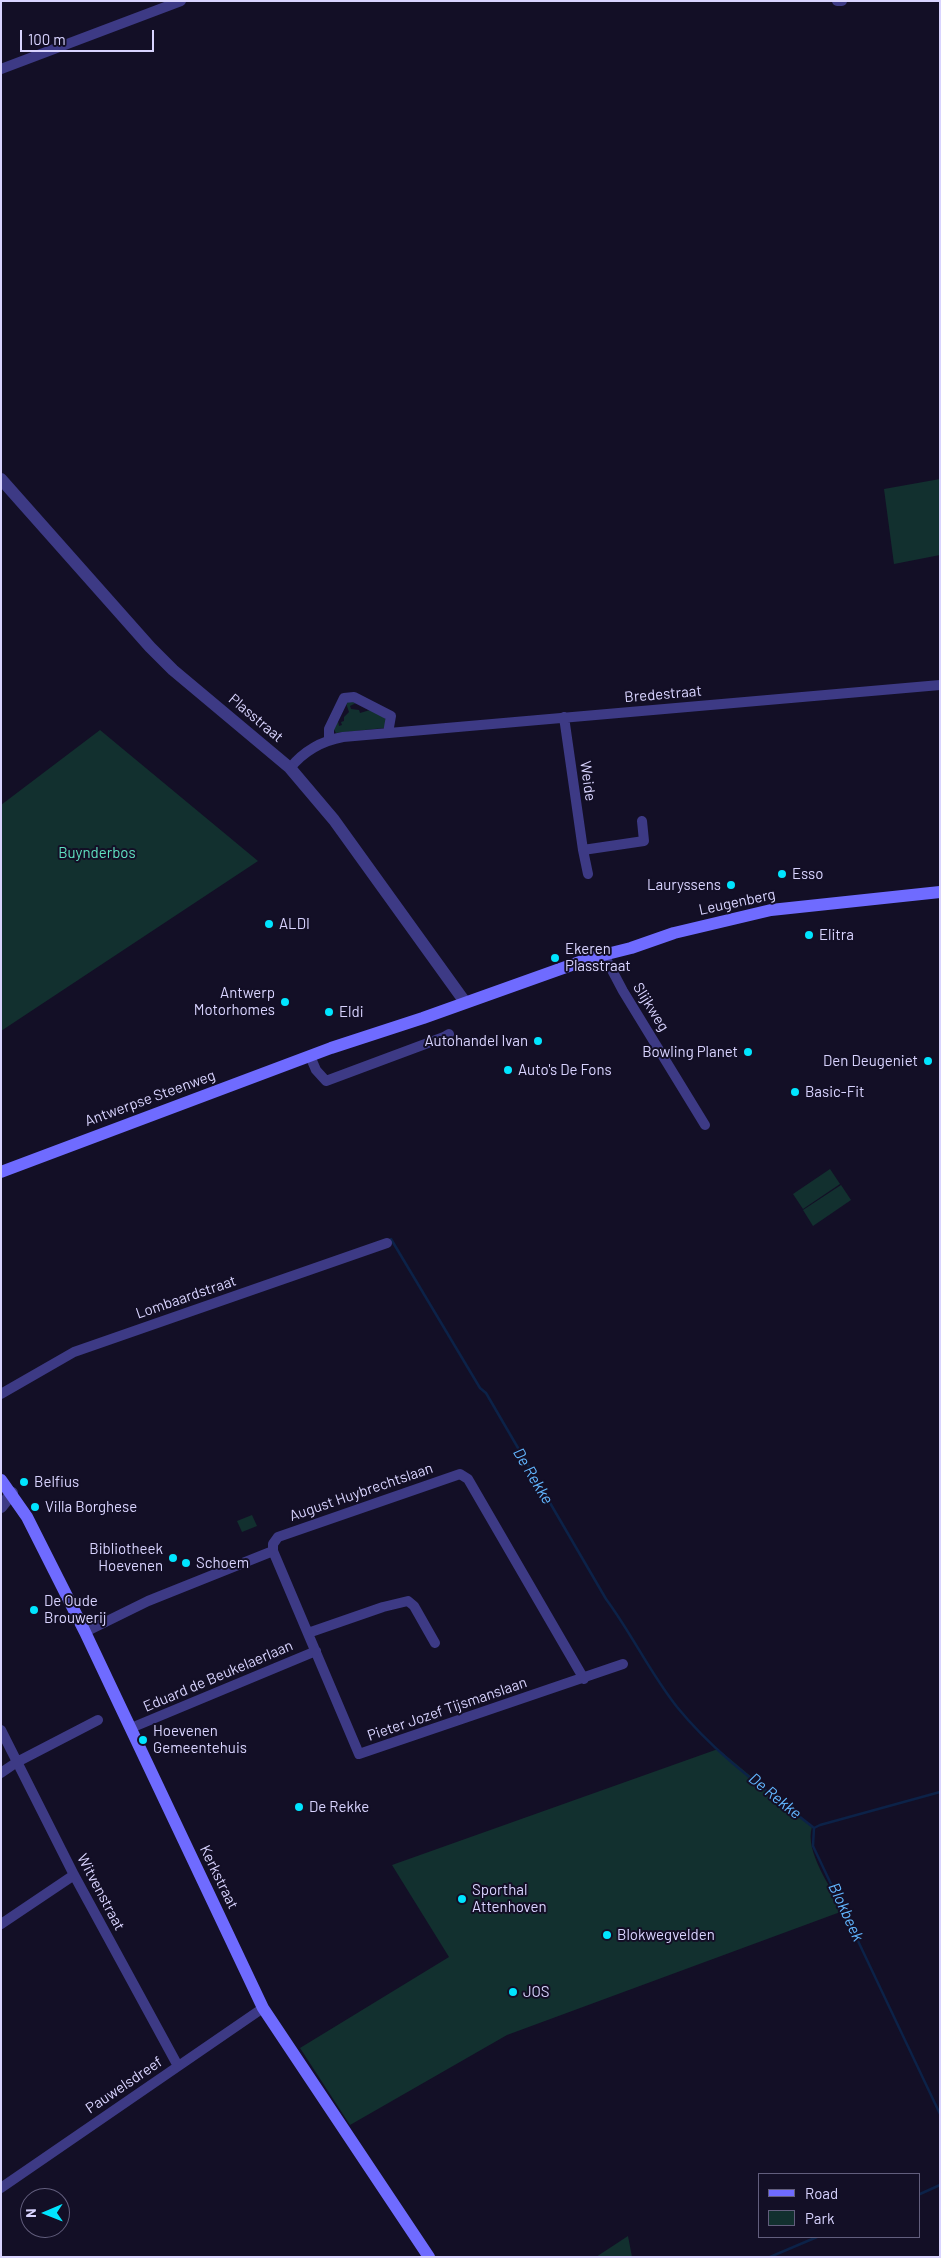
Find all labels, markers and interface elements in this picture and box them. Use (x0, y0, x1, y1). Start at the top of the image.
scale bar (22, 20, 156, 52)
text: 100 m (28, 30, 66, 48)
street label: Bredestraat (624, 682, 702, 706)
street label: Plasstraat (225, 690, 287, 746)
street label: Weide (576, 760, 600, 802)
park label: Buynderbos (58, 844, 136, 862)
place label: Esso (792, 865, 823, 883)
marker: Esso (776, 868, 788, 880)
place label: Lauryssens (647, 876, 721, 894)
marker: Lauryssens (725, 879, 737, 891)
street label: Leugenberg (697, 885, 777, 919)
place label: ALDI (279, 915, 310, 933)
marker: ALDI (263, 918, 275, 930)
place label: Elitra (819, 926, 854, 944)
marker: Elitra (803, 929, 815, 941)
place label: Ekeren Plasstraat (565, 940, 631, 975)
marker: Ekeren Plasstraat (549, 952, 561, 964)
street label: Slijkweg (629, 979, 673, 1035)
place label: Antwerp Motorhomes (194, 984, 275, 1019)
marker: Antwerp Motorhomes (279, 996, 291, 1008)
place label: Eldi (339, 1003, 364, 1021)
marker: Eldi (323, 1006, 335, 1018)
place label: Autohandel Ivan (424, 1032, 528, 1050)
marker: Autohandel Ivan (532, 1035, 544, 1047)
place label: Bowling Planet (642, 1043, 738, 1061)
marker: Bowling Planet (742, 1046, 754, 1058)
place label: Den Deugeniet (823, 1052, 918, 1070)
marker: Den Deugeniet (922, 1055, 934, 1067)
place label: Auto's De Fons (518, 1061, 612, 1079)
marker: Auto's De Fons (502, 1064, 514, 1076)
street label: Antwerpse Steenweg (82, 1066, 218, 1130)
place label: Basic-Fit (805, 1083, 864, 1101)
marker: Basic-Fit (789, 1086, 801, 1098)
street label: Lombaardstraat (133, 1271, 239, 1323)
water label: De Rekke (509, 1444, 557, 1508)
street label: August Huybrechtslaan (287, 1459, 435, 1525)
place label: Belfius (34, 1473, 79, 1491)
marker: Belfius (18, 1476, 30, 1488)
place label: Villa Borghese (45, 1498, 137, 1516)
marker: Villa Borghese (29, 1501, 41, 1513)
place label: Bibliotheek Hoevenen (89, 1540, 163, 1575)
marker: Bibliotheek Hoevenen (167, 1552, 179, 1564)
place label: Schoem (196, 1554, 249, 1572)
marker: Schoem (180, 1557, 192, 1569)
place label: De Oude Brouwerij (44, 1592, 107, 1627)
marker: De Oude Brouwerij (28, 1604, 40, 1616)
street label: Eduard de Beukelaerlaan (140, 1636, 296, 1716)
street label: Pieter Jozef Tijsmanslaan (365, 1673, 529, 1745)
place label: Hoevenen Gemeentehuis (153, 1722, 247, 1757)
marker: Hoevenen Gemeentehuis (137, 1734, 149, 1746)
water label: De Rekke (745, 1769, 805, 1823)
place label: De Rekke (309, 1798, 369, 1816)
marker: De Rekke (293, 1801, 305, 1813)
street label: Kerkstraat (196, 1842, 242, 1912)
street label: Witvenstraat (73, 1851, 129, 1933)
water label: Blokbeek (824, 1880, 868, 1944)
place label: Sporthal Attenhoven (472, 1881, 546, 1916)
marker: Sporthal Attenhoven (456, 1893, 468, 1905)
place label: Blokwegvelden (617, 1926, 715, 1944)
marker: Blokwegvelden (601, 1929, 613, 1941)
place label: JOS (523, 1983, 550, 2001)
marker: JOS (507, 1986, 519, 1998)
street label: Pauwelsdreef (82, 2053, 166, 2117)
legend (758, 2173, 921, 2238)
text: Road (805, 2184, 838, 2202)
north arrow (20, 2188, 70, 2238)
text: N (22, 2208, 39, 2218)
text: Park (805, 2209, 834, 2227)

